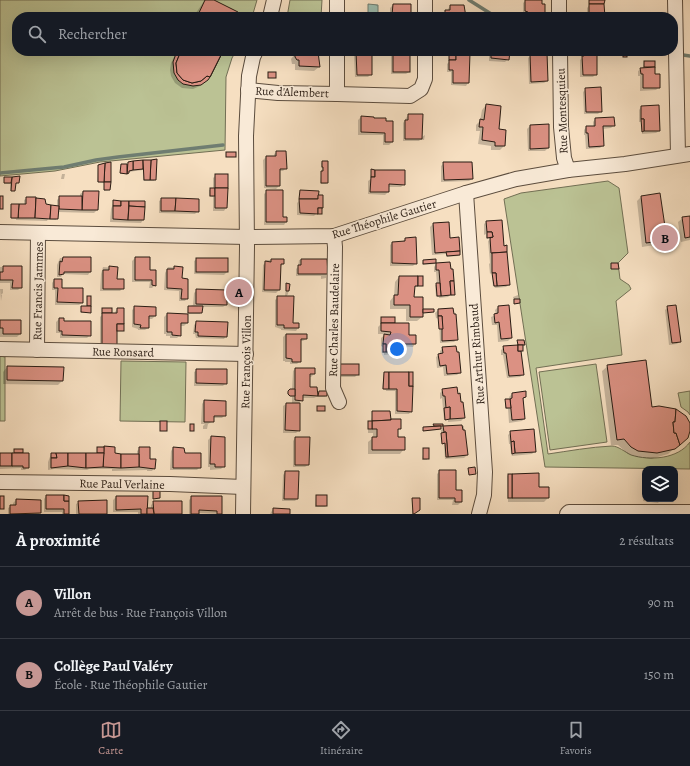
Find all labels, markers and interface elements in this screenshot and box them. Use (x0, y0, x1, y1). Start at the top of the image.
search box (12, 12, 678, 56)
icon: search (26, 23, 48, 45)
text: Rechercher (58, 24, 127, 44)
street label: Rue Montesquieu (552, 67, 571, 154)
street label: Rue d'Alembert (255, 83, 329, 101)
street label: Rue Théophile Gautier (330, 195, 439, 243)
pin: B (652, 223, 678, 253)
street label: Rue Francis Jammes (29, 241, 47, 341)
street label: Rue Charles Baudelaire (325, 263, 343, 377)
pin: A (226, 277, 252, 307)
street label: Rue Arthur Rimbaud (465, 302, 489, 405)
street label: Rue François Villon (237, 315, 255, 409)
your location (387, 339, 407, 359)
street label: Rue Ronsard (92, 343, 155, 361)
map controls (642, 466, 678, 502)
button: layers (642, 466, 678, 502)
street label: Rue Paul Verlaine (79, 475, 165, 493)
text: À proximité (16, 529, 100, 552)
text: 2 résultats (619, 532, 674, 549)
text: Villon (54, 584, 91, 604)
text: A (25, 594, 33, 611)
text: 90 m (648, 594, 674, 611)
text: Arrêt de bus · Rue François Villon (54, 604, 228, 621)
text: Collège Paul Valéry (54, 656, 173, 676)
text: B (25, 666, 33, 683)
text: 150 m (644, 666, 674, 683)
text: École · Rue Théophile Gautier (54, 676, 207, 693)
tab: Carte (98, 719, 123, 758)
tab: Itinéraire (320, 719, 363, 758)
tab: Favoris (560, 719, 592, 758)

